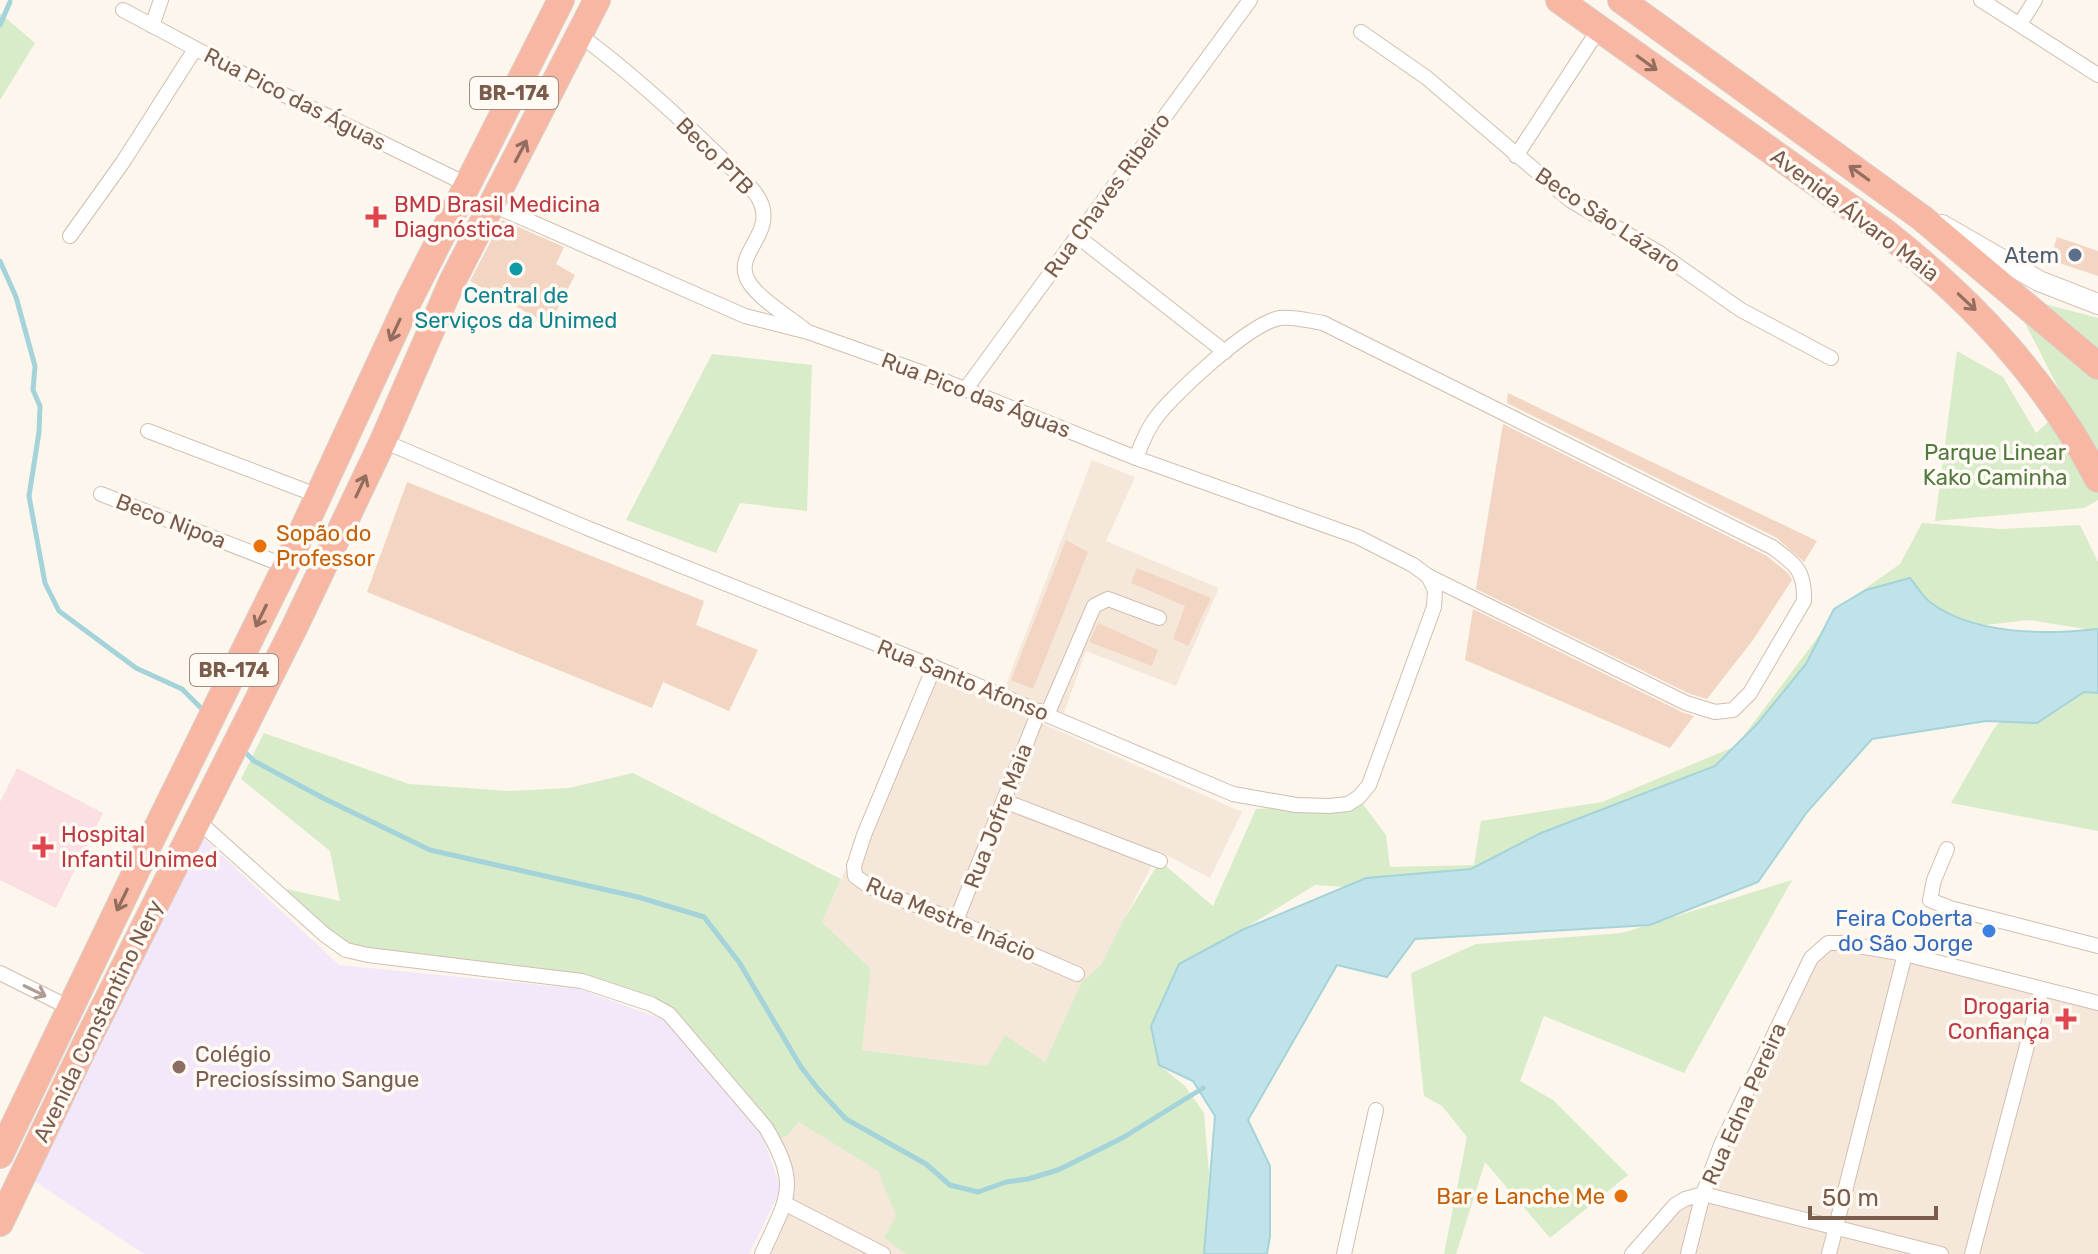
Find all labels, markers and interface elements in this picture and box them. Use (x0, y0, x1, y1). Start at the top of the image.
street label: Rua Pico das Águas (200, 41, 390, 157)
one-way arrow (1635, 55, 1657, 71)
road number: BR-174 (470, 77, 558, 109)
street label: Rua Chaves Ribeiro (1038, 107, 1176, 283)
street label: Beco PTB (671, 112, 759, 200)
one-way arrow (513, 139, 529, 163)
street label: Avenida Álvaro Maia (1765, 143, 1945, 287)
street label: Beco São Lázaro (1530, 161, 1686, 279)
one-way arrow (1849, 164, 1870, 181)
place label: BMD Brasil Medicina Diagnóstica (394, 191, 600, 243)
marker: BMD Brasil Medicina Diagnóstica (365, 206, 387, 228)
place label: Atem (2004, 242, 2059, 269)
marker: Atem (2066, 246, 2084, 264)
marker: Central de Serviços da Unimed (507, 260, 525, 278)
place label: Central de Serviços da Unimed (415, 282, 617, 334)
one-way arrow (1957, 293, 1977, 312)
one-way arrow (387, 318, 402, 342)
street label: Rua Pico das Águas (878, 346, 1074, 444)
park label: Parque Linear Kako Caminha (1923, 439, 2067, 491)
one-way arrow (354, 475, 369, 499)
street label: Beco Nipoa (112, 488, 230, 554)
place label: Sopão do Professor (276, 520, 375, 572)
marker: Sopão do Professor (251, 537, 269, 555)
one-way arrow (253, 604, 269, 628)
street label: Rua Santo Afonso (873, 633, 1053, 727)
road number: BR-174 (190, 654, 278, 686)
street label: Rua Jofre Maia (958, 740, 1038, 892)
place label: Hospital Infantil Unimed (61, 821, 218, 873)
marker: Hospital Infantil Unimed (32, 836, 54, 858)
street label: Rua Mestre Inácio (862, 871, 1040, 967)
one-way arrow (114, 887, 129, 911)
street label: Avenida Constantino Nery (27, 895, 169, 1147)
place label: Feira Coberta do São Jorge (1835, 905, 1973, 957)
marker: Feira Coberta do São Jorge (1980, 922, 1998, 940)
one-way arrow (22, 983, 46, 999)
place label: Drogaria Confiança (1948, 993, 2050, 1045)
marker: Drogaria Confiança (2057, 1010, 2075, 1028)
street label: Rua Edna Pereira (1696, 1019, 1792, 1189)
place label: Colégio Preciosíssimo Sangue (195, 1041, 419, 1093)
marker: Colégio Preciosíssimo Sangue (170, 1058, 188, 1076)
scale bar (1810, 1170, 1936, 1220)
place label: Bar e Lanche Me (1436, 1183, 1605, 1210)
text: 50 m (1822, 1184, 1879, 1212)
marker: Bar e Lanche Me (1612, 1187, 1630, 1205)

